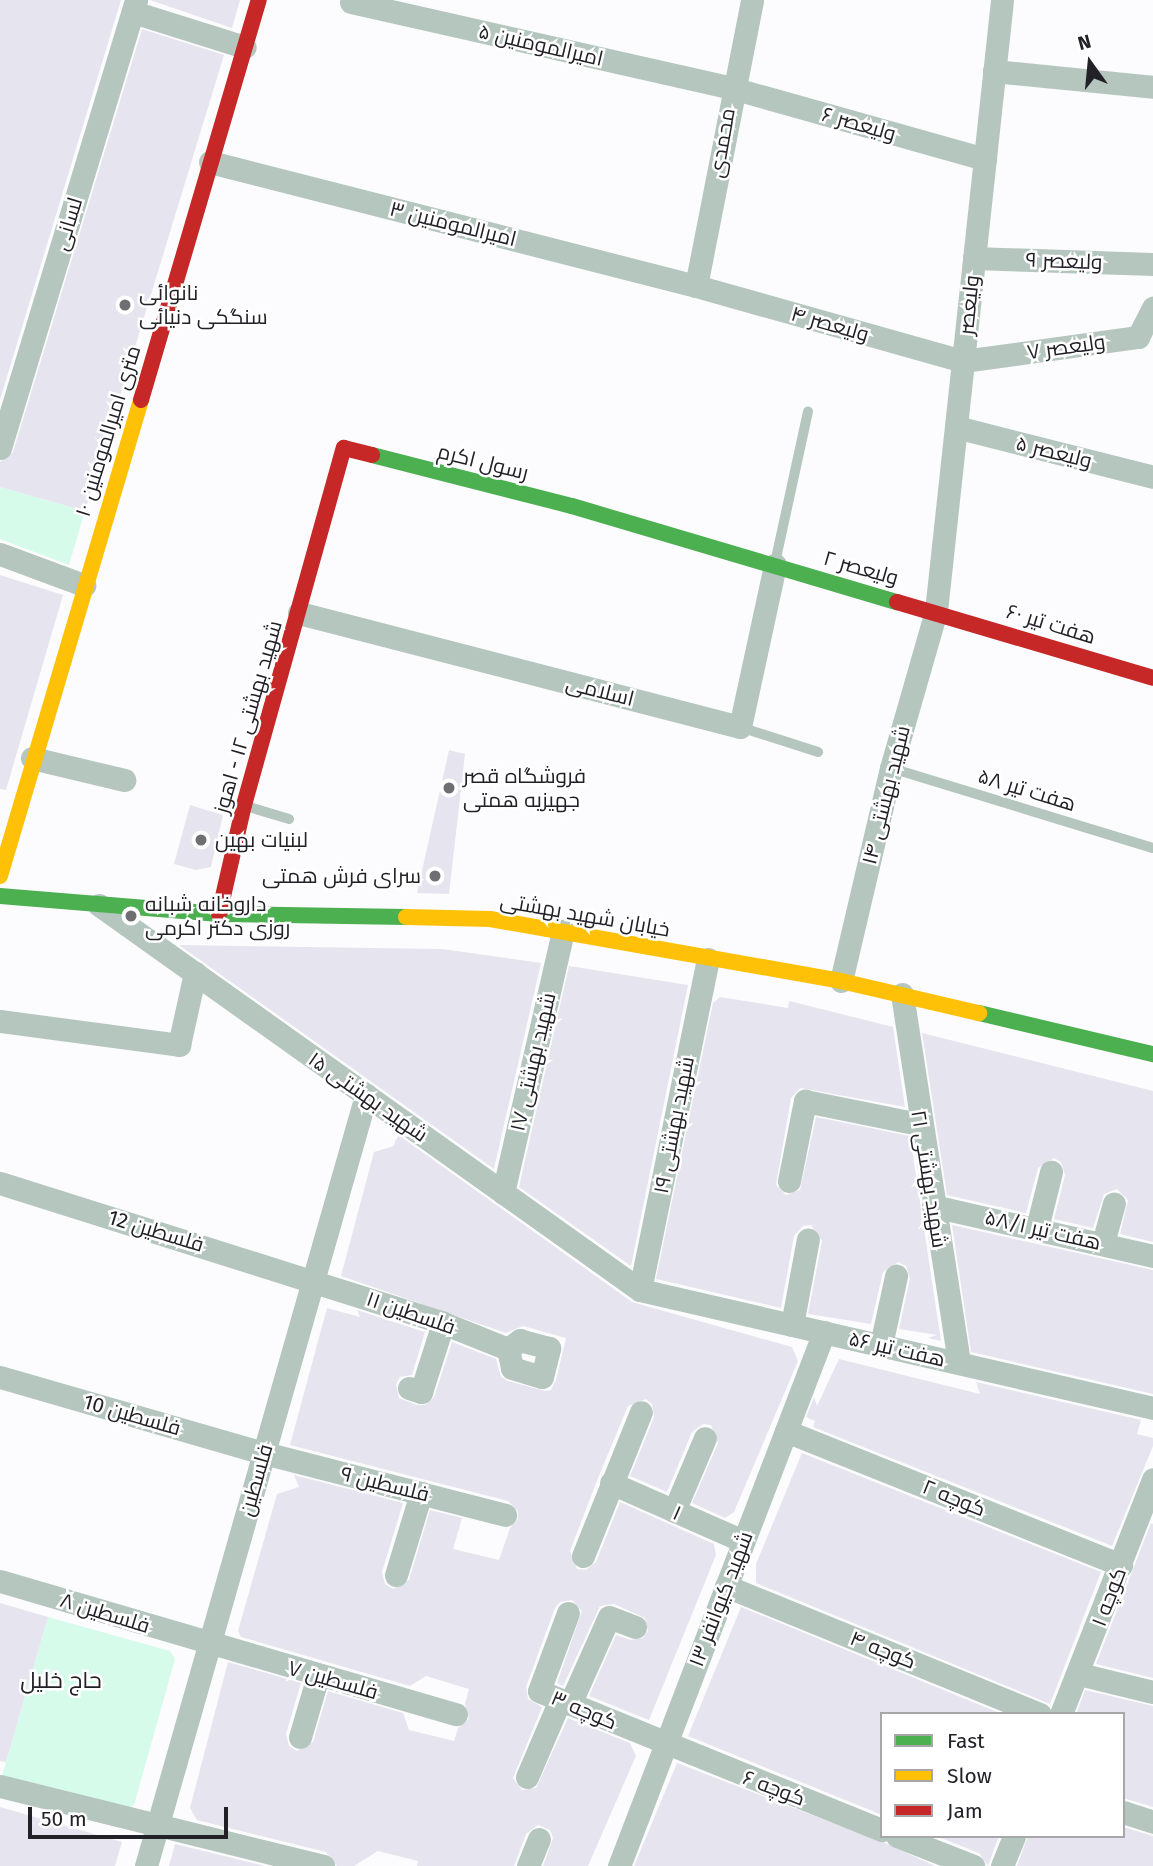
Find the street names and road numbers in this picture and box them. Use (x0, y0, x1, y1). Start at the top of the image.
street label: امیرالمومنین ۵ (476, 18, 606, 72)
street label: ولیعصر ۶ (819, 101, 899, 147)
street label: محمدی (703, 106, 741, 180)
street label: لسانی (48, 194, 88, 254)
street label: امیرالمومنین ۳ (387, 196, 519, 252)
street label: ولیعصر ۹ (1025, 247, 1103, 275)
street label: ولیعصر (953, 274, 985, 336)
street label: ولیعصر ۴ (788, 301, 872, 347)
street label: ولیعصر ۷ (1025, 329, 1107, 365)
street label: ۱۰ متری امیرالمومنین (70, 342, 146, 520)
street label: ولیعصر ۵ (1013, 430, 1095, 474)
street label: رسول اکرم (435, 439, 531, 485)
street label: ولیعصر ۲ (821, 545, 901, 591)
street label: هفت تیر ۶۰ (1003, 599, 1099, 649)
street label: شهید بهشتی ۱۲ - اهوز (208, 618, 288, 816)
street label: اسلامی (563, 670, 637, 712)
street label: شهید بهشتی ۱۴ (857, 723, 915, 867)
street label: هفت تیر ۵۸ (975, 763, 1079, 817)
street label: خیابان شهید بهشتی (498, 888, 672, 942)
street label: شهید بهشتی ۱۷ (505, 990, 561, 1134)
street label: شهید بهشتی ۱۵ (303, 1047, 433, 1147)
street label: شهید بهشتی ۱۹ (648, 1054, 700, 1196)
street label: شهید بهشتی ۲۱ (906, 1108, 952, 1250)
street label: فلسطین 12 (105, 1204, 207, 1258)
street label: هفت تیر ۵۸/۱ (982, 1204, 1104, 1256)
street label: فلسطین ۱۱ (363, 1286, 459, 1340)
street label: هفت تیر ۵۶ (846, 1326, 948, 1372)
street label: فلسطین 10 (80, 1389, 184, 1441)
street label: فلسطین (234, 1441, 278, 1519)
street label: فلسطین ۹ (338, 1461, 432, 1507)
street label: کوچه ۲ (919, 1474, 989, 1522)
street label: ۱ (669, 1500, 685, 1526)
street label: شهید کیوانفر ۱۳ (684, 1528, 758, 1670)
street label: کوچه ۱ (1086, 1564, 1132, 1630)
street label: فلسطین ۸ (57, 1587, 153, 1639)
street label: کوچه ۴ (846, 1625, 920, 1675)
street label: فلسطین ۷ (285, 1655, 381, 1705)
street label: کوچه ۳ (547, 1685, 621, 1735)
street label: کوچه ۶ (739, 1765, 809, 1811)

